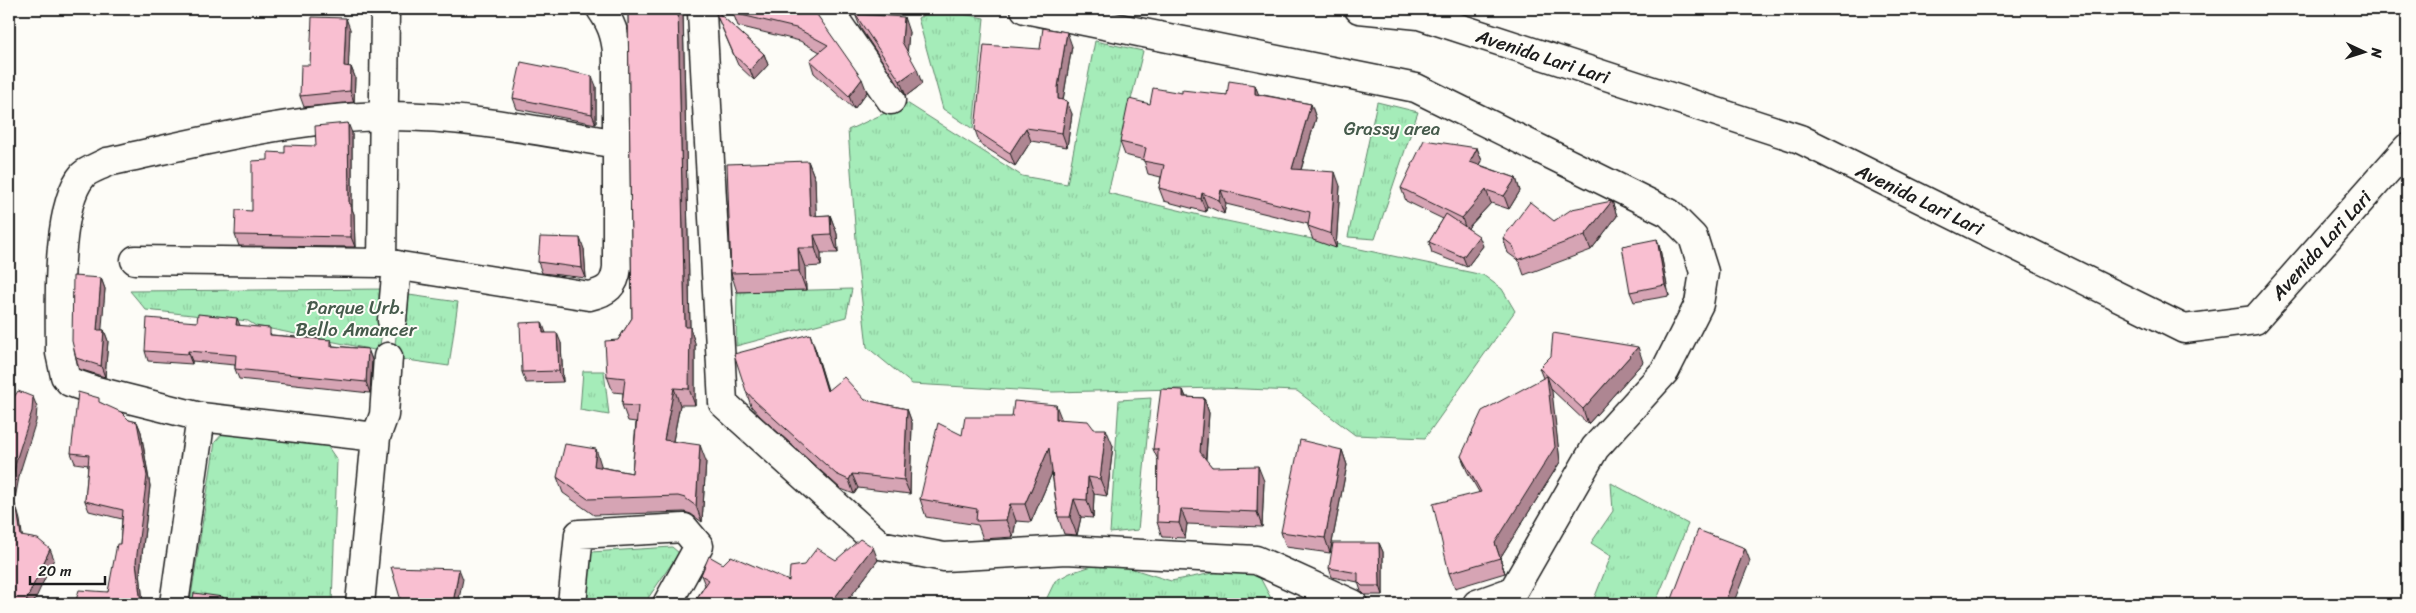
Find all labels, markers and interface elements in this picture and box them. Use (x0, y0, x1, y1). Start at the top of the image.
street label: Avenida Lari Lari (1471, 19, 1615, 94)
north arrow (2338, 28, 2388, 78)
text: N (2364, 46, 2389, 59)
park label: Grassy area (1344, 112, 1441, 145)
street label: Avenida Lari Lari (1849, 154, 1990, 245)
street label: Avenida Lari Lari (2262, 182, 2381, 309)
park label: Parque Urb. Bello Amancer (295, 291, 418, 346)
scale bar (30, 553, 105, 585)
text: 20 m (38, 558, 72, 584)

